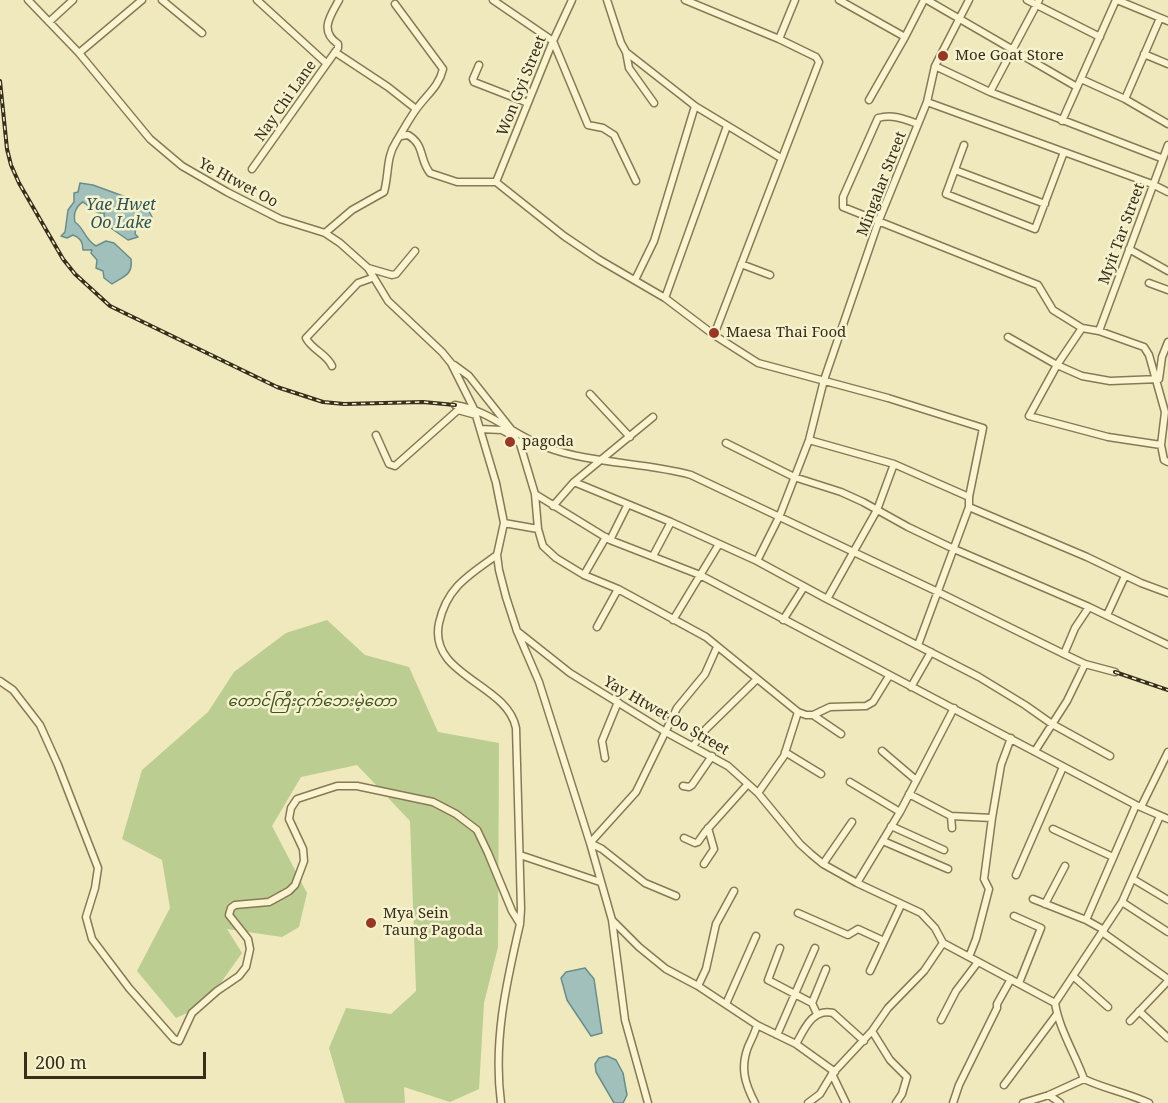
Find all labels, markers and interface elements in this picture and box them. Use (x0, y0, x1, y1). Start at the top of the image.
street label: Won Gyi Street (494, 33, 550, 139)
place label: Moe Goat Store (955, 47, 1064, 65)
marker: Moe Goat Store (936, 49, 950, 63)
street label: Nay Chi Lane (251, 57, 321, 145)
street label: Mingalar Street (854, 129, 910, 239)
street label: Ye Htwet Oo (195, 155, 281, 211)
street label: Myit Tar Street (1095, 181, 1149, 287)
water label: Yae Hwet Oo Lake (86, 195, 156, 233)
place label: Maesa Thai Food (726, 324, 846, 342)
marker: Maesa Thai Food (707, 326, 721, 340)
place label: pagoda (522, 433, 574, 451)
marker: pagoda (503, 435, 517, 449)
street label: Yay Htwet Oo Street (600, 673, 732, 759)
park label: တောင်ကြီးငှက်ဘေးမဲ့တော (227, 693, 397, 711)
place label: Mya Sein Taung Pagoda (383, 905, 483, 940)
marker: Mya Sein Taung Pagoda (364, 916, 378, 930)
scale bar (27, 1040, 208, 1078)
text: 200 m (35, 1050, 87, 1074)

